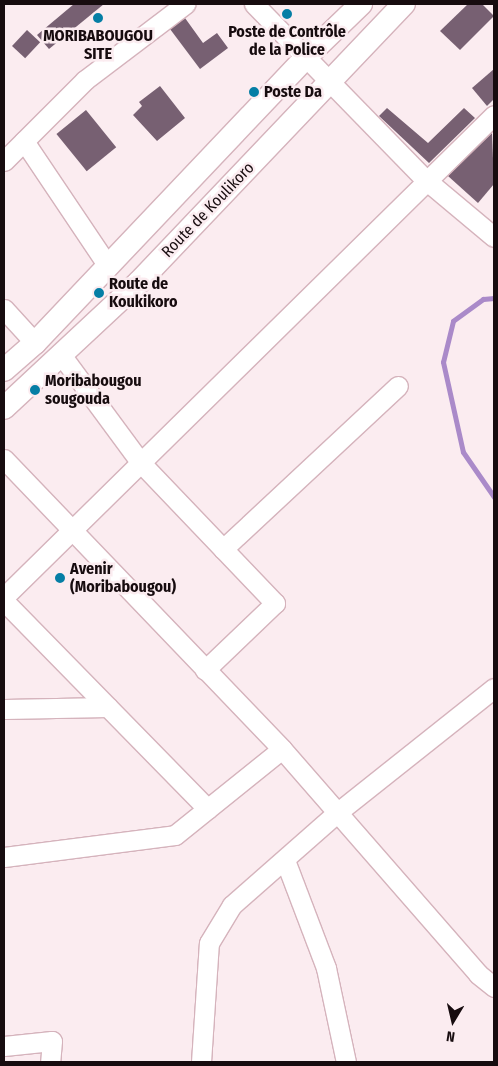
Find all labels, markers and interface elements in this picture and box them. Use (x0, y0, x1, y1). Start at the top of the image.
marker: Poste de Contrôle de la Police (281, 8, 293, 20)
marker: MORIBABOUGOU SITE (92, 12, 104, 24)
place label: Poste de Contrôle de la Police (228, 22, 346, 60)
place label: MORIBABOUGOU SITE (43, 26, 153, 64)
place label: Poste Da (264, 82, 322, 102)
marker: Poste Da (248, 86, 260, 98)
street label: Route de Koulikoro (158, 158, 258, 262)
place label: Route de Koukikoro (109, 274, 178, 312)
marker: Route de Koukikoro (93, 287, 105, 299)
place label: Moribabougou sougouda (45, 371, 142, 409)
marker: Moribabougou sougouda (29, 384, 41, 396)
place label: Avenir (Moribabougou) (70, 559, 176, 597)
marker: Avenir (Moribabougou) (54, 572, 66, 584)
north arrow (428, 996, 478, 1046)
text: N (445, 1027, 456, 1045)

